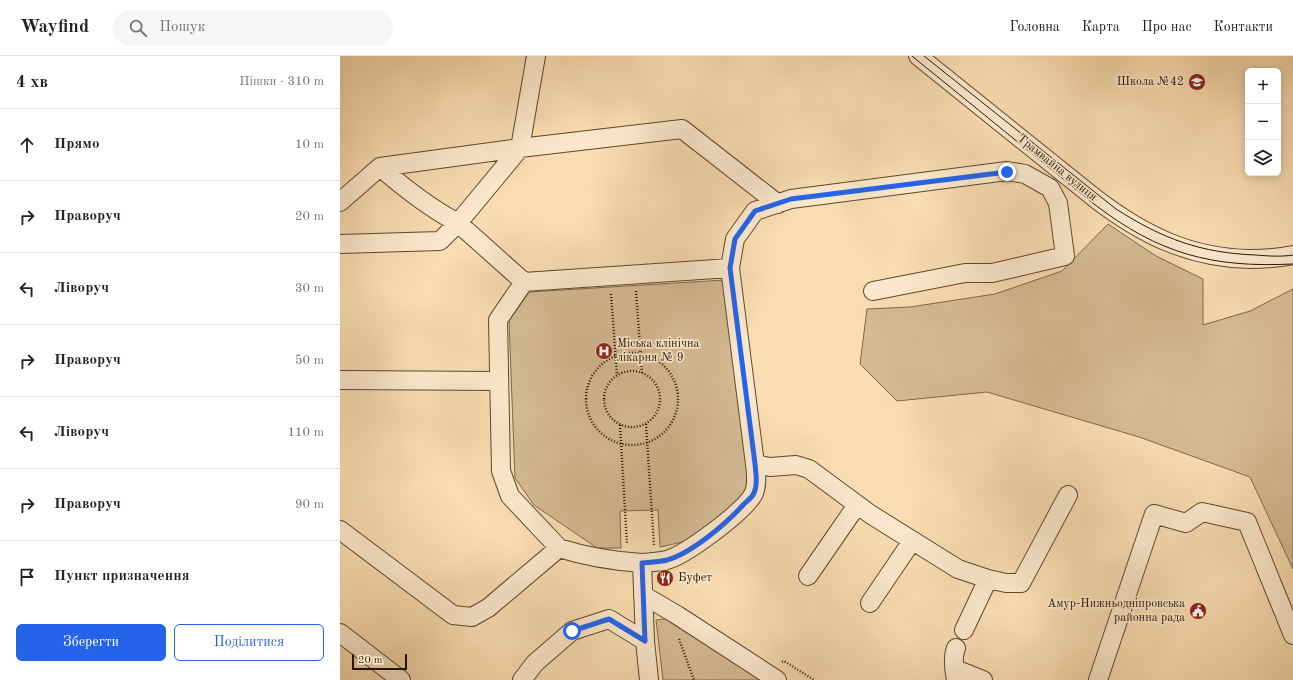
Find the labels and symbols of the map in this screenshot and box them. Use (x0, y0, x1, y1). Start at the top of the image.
school or university icon: Школа №42 (1187, 72, 1207, 92)
place label: Школа №42 (1117, 76, 1184, 88)
street label: Трамвайна вулиця (1015, 132, 1099, 204)
route end (998, 163, 1016, 181)
place label: Міська клінічна лікарня № 9 (617, 337, 700, 364)
hospital icon: Міська клінічна лікарня № 9 (594, 341, 614, 361)
restaurant icon: Буфет (655, 568, 675, 588)
place label: Буфет (678, 572, 712, 584)
place label: Амур-Нижньодніпровська районна рада (1047, 597, 1185, 624)
public building icon: Амур-Нижньодніпровська районна рада (1188, 601, 1208, 621)
route start (563, 622, 581, 640)
scale bar (352, 652, 407, 671)

